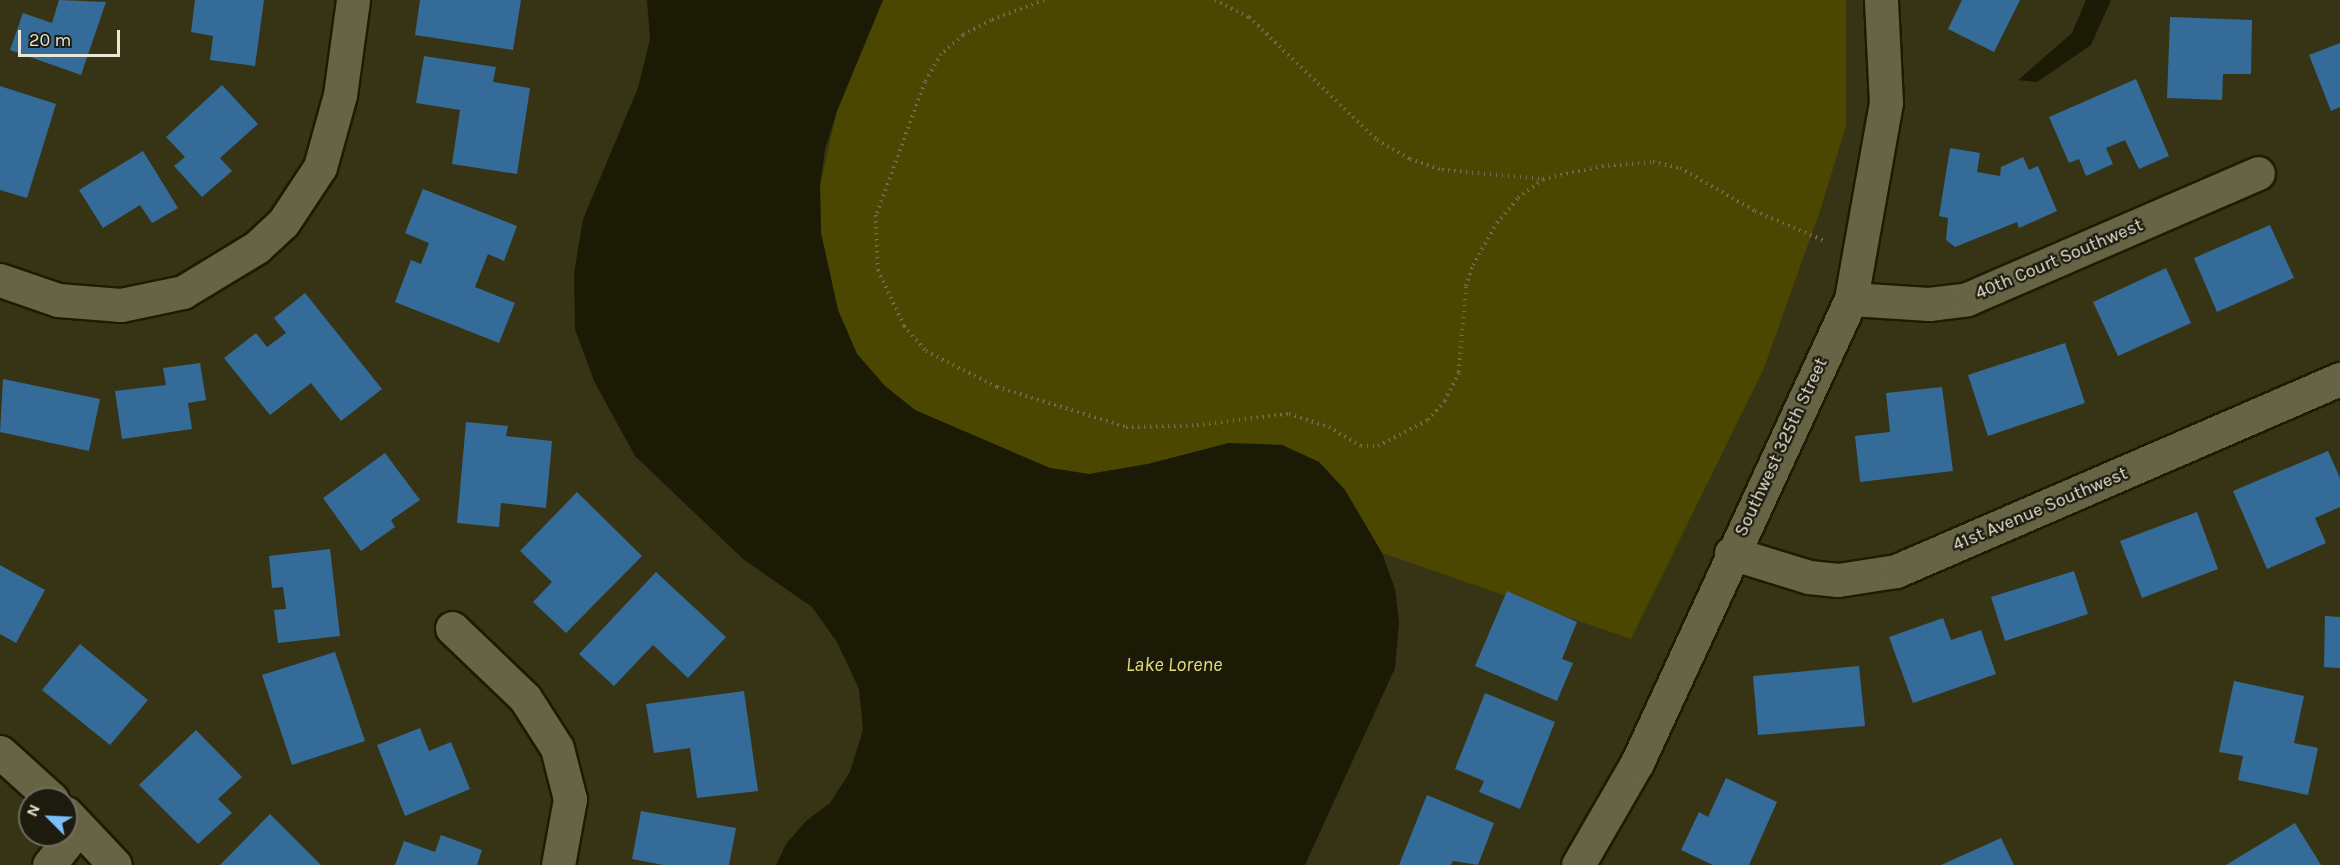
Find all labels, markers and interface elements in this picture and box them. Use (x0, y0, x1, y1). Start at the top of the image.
scale bar (21, 18, 123, 56)
text: 20 m (29, 29, 71, 51)
street label: 40th Court Southwest (1972, 214, 2146, 304)
street label: Southwest 325th Street (1730, 354, 1832, 540)
street label: 41st Avenue Southwest (1949, 462, 2131, 556)
water label: Lake Lorene (1126, 652, 1222, 676)
north arrow (18, 787, 78, 847)
text: N (22, 801, 44, 819)

